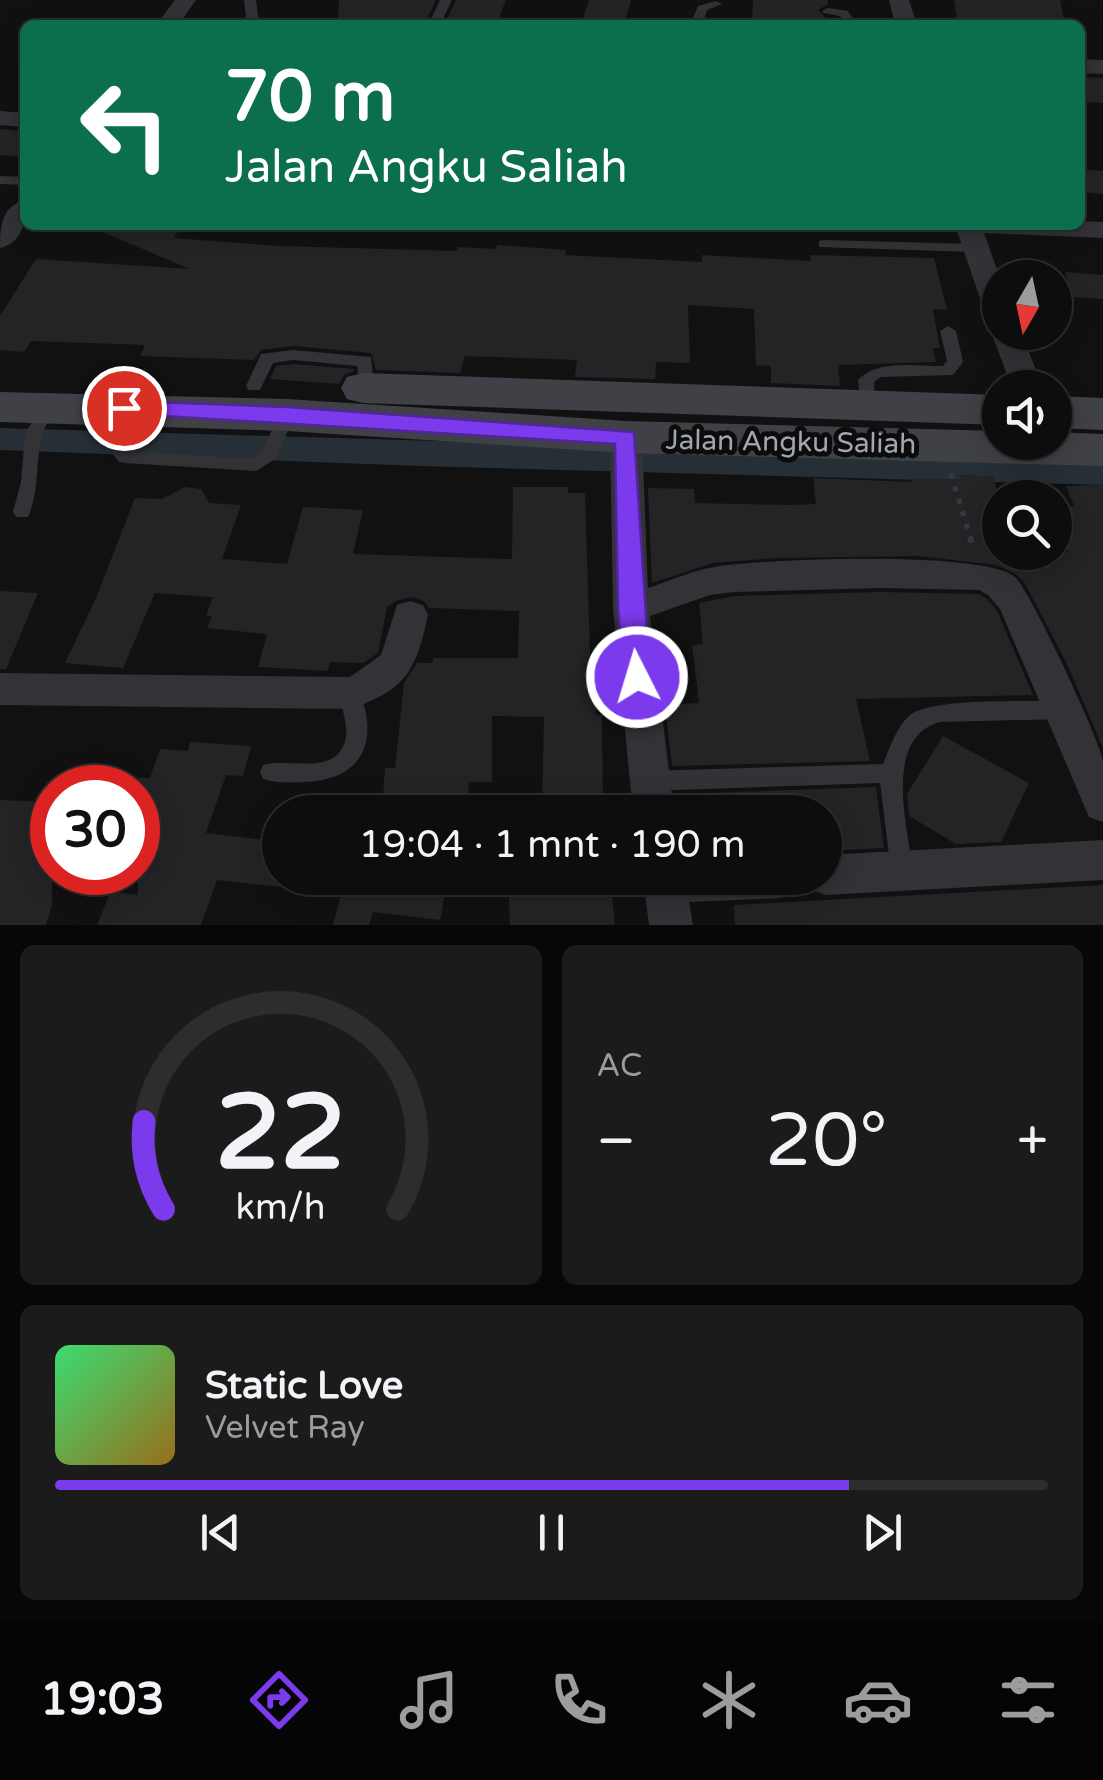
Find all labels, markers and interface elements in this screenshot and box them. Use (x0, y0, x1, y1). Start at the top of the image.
text: 70 m (225, 56, 395, 140)
icon: left (60, 60, 190, 190)
text: Jalan Angku Saliah (225, 141, 628, 195)
north arrow (982, 260, 1072, 350)
map controls (982, 260, 1072, 570)
pin (82, 366, 167, 451)
button: sound (982, 370, 1072, 460)
icon: arrive (97, 381, 152, 436)
street label: Jalan Angku Saliah (665, 423, 917, 461)
button: search (982, 480, 1072, 570)
position arrow (585, 625, 689, 729)
speed limit sign: 30 (30, 765, 160, 895)
text: 19:04 · 1 mnt · 190 m (359, 822, 745, 868)
text: AC (597, 1047, 642, 1085)
text: 22 (215, 1072, 346, 1197)
text: 20° (765, 1096, 888, 1186)
text: − (597, 1109, 636, 1175)
text: + (1017, 1109, 1048, 1175)
text: km/h (236, 1186, 326, 1229)
text: Static Love (205, 1363, 403, 1409)
text: Velvet Ray (205, 1409, 365, 1447)
icon: previous (193, 1505, 248, 1560)
icon: pause (524, 1505, 579, 1560)
icon: next (855, 1505, 910, 1560)
icon: directions (244, 1665, 314, 1735)
icon: music (394, 1665, 464, 1735)
icon: phone (544, 1665, 614, 1735)
icon: climate (694, 1665, 764, 1735)
icon: car (843, 1665, 913, 1735)
icon: filters (993, 1665, 1063, 1735)
text: 19:03 (40, 1673, 165, 1727)

